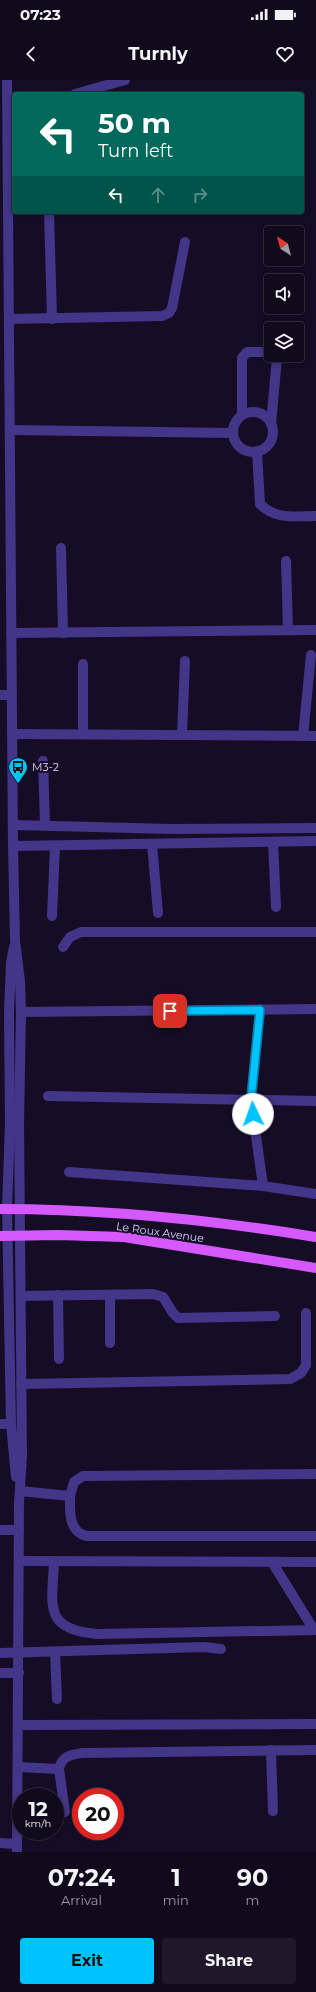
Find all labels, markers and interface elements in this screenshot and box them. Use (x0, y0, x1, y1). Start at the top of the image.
text: 07:23 (20, 5, 61, 24)
icon: back (20, 43, 42, 65)
text: Turnly (128, 43, 188, 65)
icon: heart (274, 43, 296, 65)
text: 50 m (98, 106, 171, 140)
icon: left (32, 108, 84, 160)
text: Turn left (98, 140, 173, 162)
icon: left (105, 184, 127, 206)
icon: ahead (147, 184, 169, 206)
icon: right (189, 184, 211, 206)
north arrow (264, 226, 304, 266)
map controls (264, 226, 304, 362)
button: sound (264, 274, 304, 314)
button: layers (264, 322, 304, 362)
bus stop icon: M3-2 (7, 756, 29, 784)
place label: M3-2 (32, 760, 59, 774)
pin (153, 994, 187, 1028)
icon: arrive (159, 1000, 181, 1022)
position arrow (232, 1093, 274, 1135)
street label: Le Roux Avenue (115, 1219, 205, 1245)
speed limit sign: 20 (72, 1788, 124, 1840)
text: 12 (28, 1797, 48, 1821)
text: km/h (25, 1817, 51, 1830)
text: 07:24 (48, 1863, 115, 1892)
text: 1 (171, 1863, 181, 1892)
text: 90 (237, 1863, 268, 1892)
text: Arrival (61, 1892, 102, 1908)
text: min (163, 1892, 189, 1908)
text: m (246, 1892, 259, 1908)
button: Exit (20, 1938, 154, 1984)
button: Share (162, 1938, 296, 1984)

